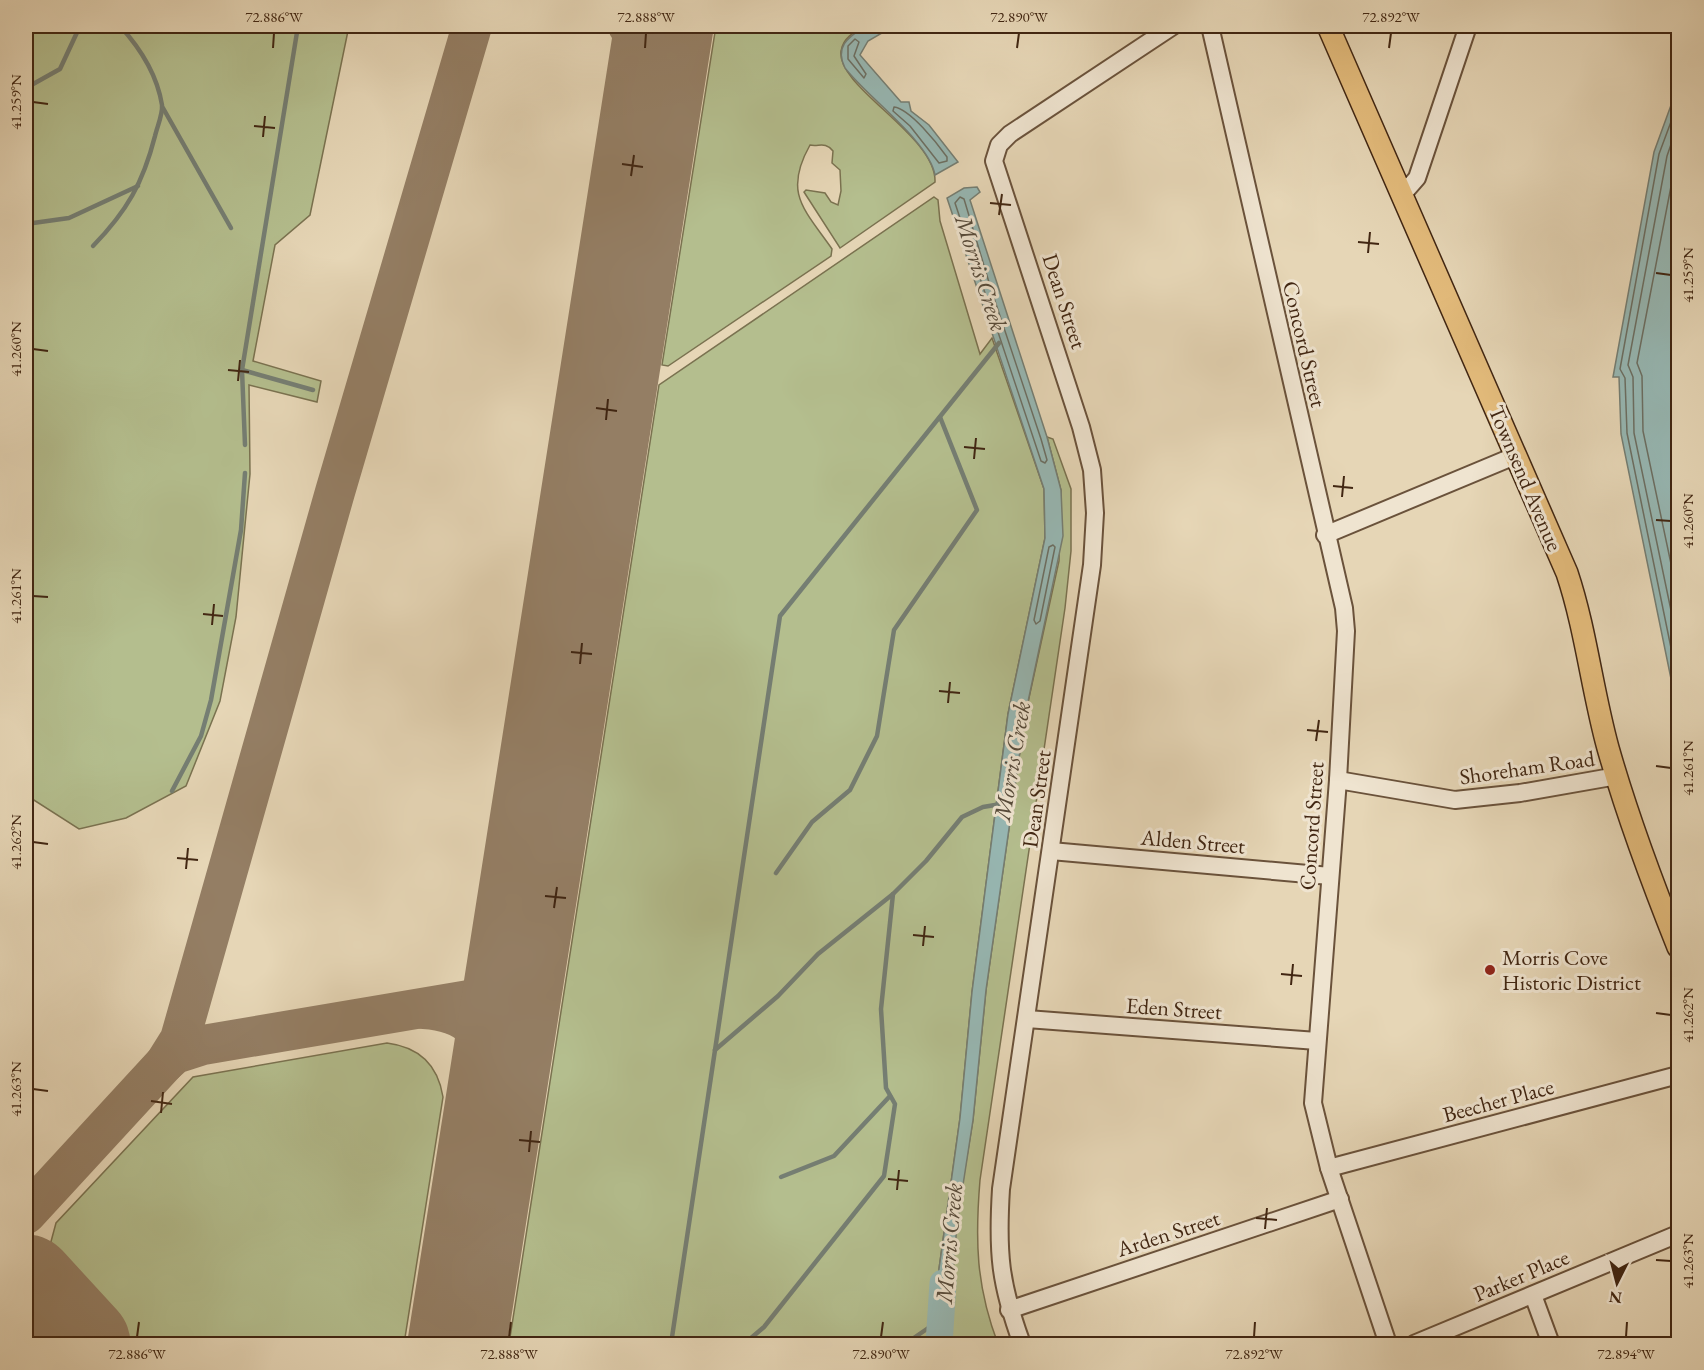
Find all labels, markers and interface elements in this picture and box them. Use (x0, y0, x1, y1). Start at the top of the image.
text: 72.886°W (245, 7, 303, 26)
text: 72.888°W (617, 7, 675, 26)
text: 72.890°W (990, 7, 1048, 26)
text: 72.892°W (1362, 7, 1420, 26)
text: 41.259°N (6, 74, 25, 130)
water label: Morris Creek (947, 209, 1015, 335)
text: 41.259°N (1678, 247, 1697, 303)
street label: Dean Street (1036, 250, 1094, 352)
street label: Concord Street (1276, 278, 1333, 410)
text: 41.260°N (6, 321, 25, 377)
street label: Townsend Avenue (1482, 401, 1569, 556)
text: 41.260°N (1678, 493, 1697, 549)
text: 41.261°N (6, 568, 25, 624)
water label: Morris Creek (985, 699, 1037, 825)
text: 41.261°N (1678, 740, 1697, 796)
street label: Shoreham Road (1458, 744, 1597, 791)
street label: Dean Street (1015, 748, 1058, 850)
street label: Concord Street (1293, 761, 1330, 891)
text: 41.262°N (6, 814, 25, 870)
street label: Alden Street (1139, 822, 1246, 861)
place label: Morris Cove Historic District (1502, 943, 1641, 997)
marker: Morris Cove Historic District (1483, 963, 1497, 977)
text: 41.262°N (1678, 987, 1697, 1043)
street label: Eden Street (1125, 991, 1223, 1026)
text: 41.263°N (6, 1061, 25, 1117)
street label: Beecher Place (1440, 1072, 1557, 1129)
water label: Morris Creek (928, 1182, 969, 1306)
street label: Arden Street (1112, 1203, 1223, 1264)
text: 41.263°N (1678, 1233, 1697, 1289)
street label: Parker Place (1469, 1242, 1574, 1309)
north arrow (1587, 1253, 1647, 1313)
text: N (1608, 1286, 1623, 1309)
text: 72.886°W (108, 1344, 166, 1363)
text: 72.888°W (480, 1344, 538, 1363)
text: 72.890°W (852, 1344, 910, 1363)
text: 72.892°W (1225, 1344, 1283, 1363)
text: 72.894°W (1597, 1344, 1655, 1363)

